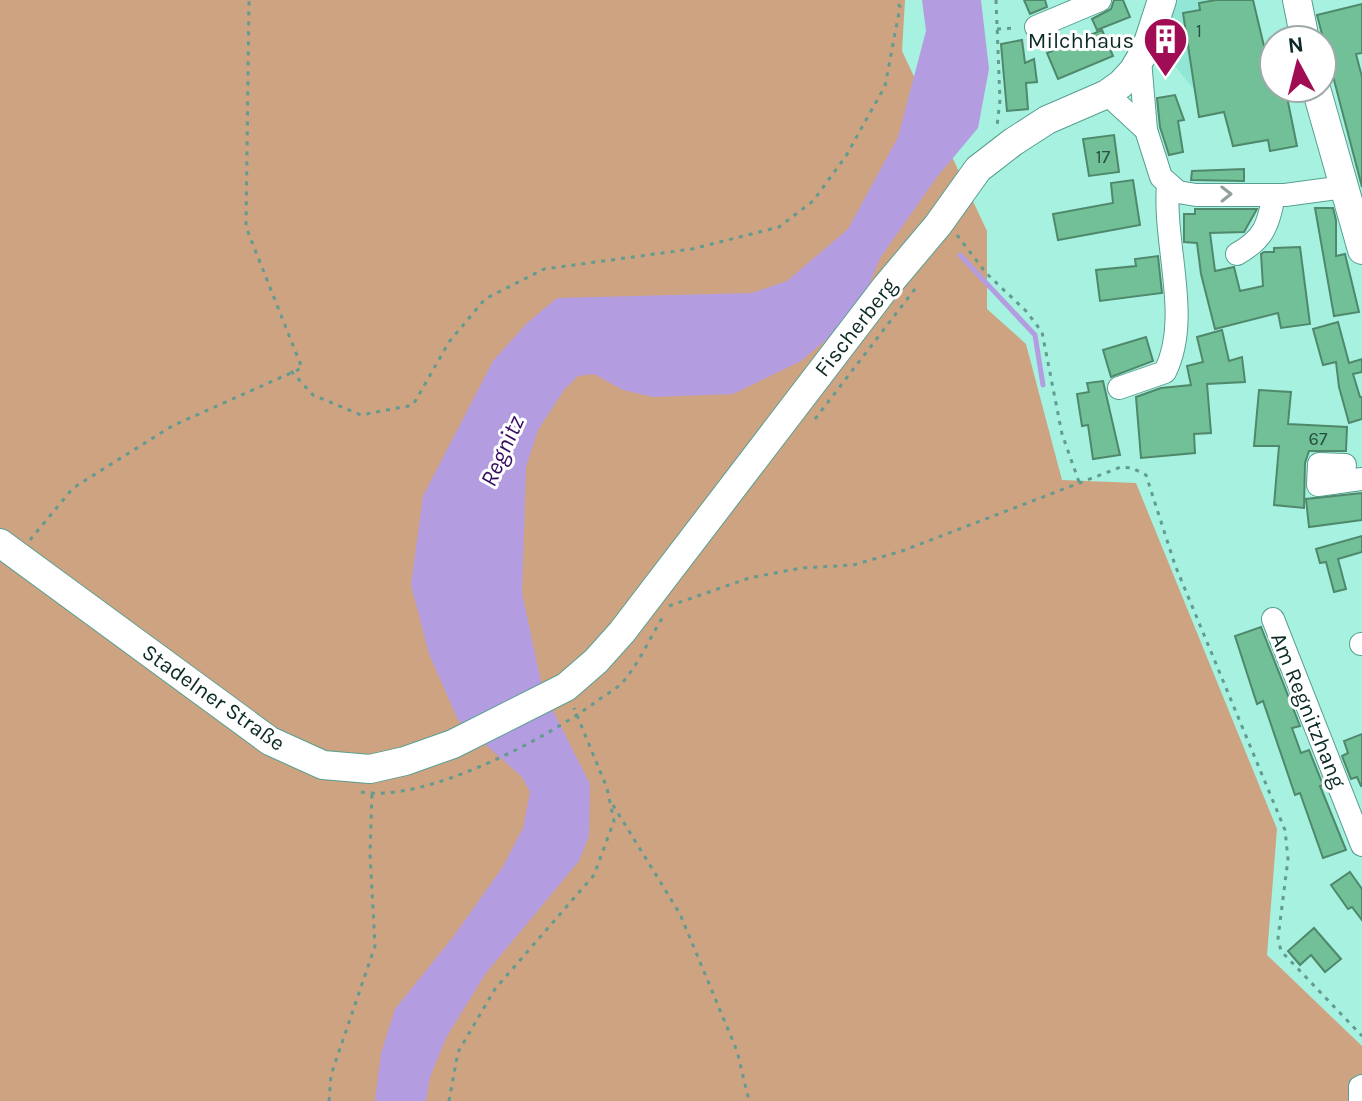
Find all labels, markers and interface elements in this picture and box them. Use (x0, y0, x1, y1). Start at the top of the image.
building icon: Milchhaus (1141, 16, 1189, 79)
house number: 1 (1196, 20, 1202, 42)
north arrow (1258, 24, 1338, 104)
place label: Milchhaus (1028, 28, 1134, 54)
text: N (1286, 31, 1305, 59)
house number: 17 (1096, 146, 1111, 168)
one-way arrow (1220, 185, 1233, 203)
street label: Fischerberg (809, 273, 903, 382)
water label: Regnitz (474, 411, 530, 491)
house number: 67 (1309, 428, 1328, 450)
street label: Am Regnitzhang (1265, 629, 1351, 792)
street label: Stadelner Straße (137, 639, 290, 757)

